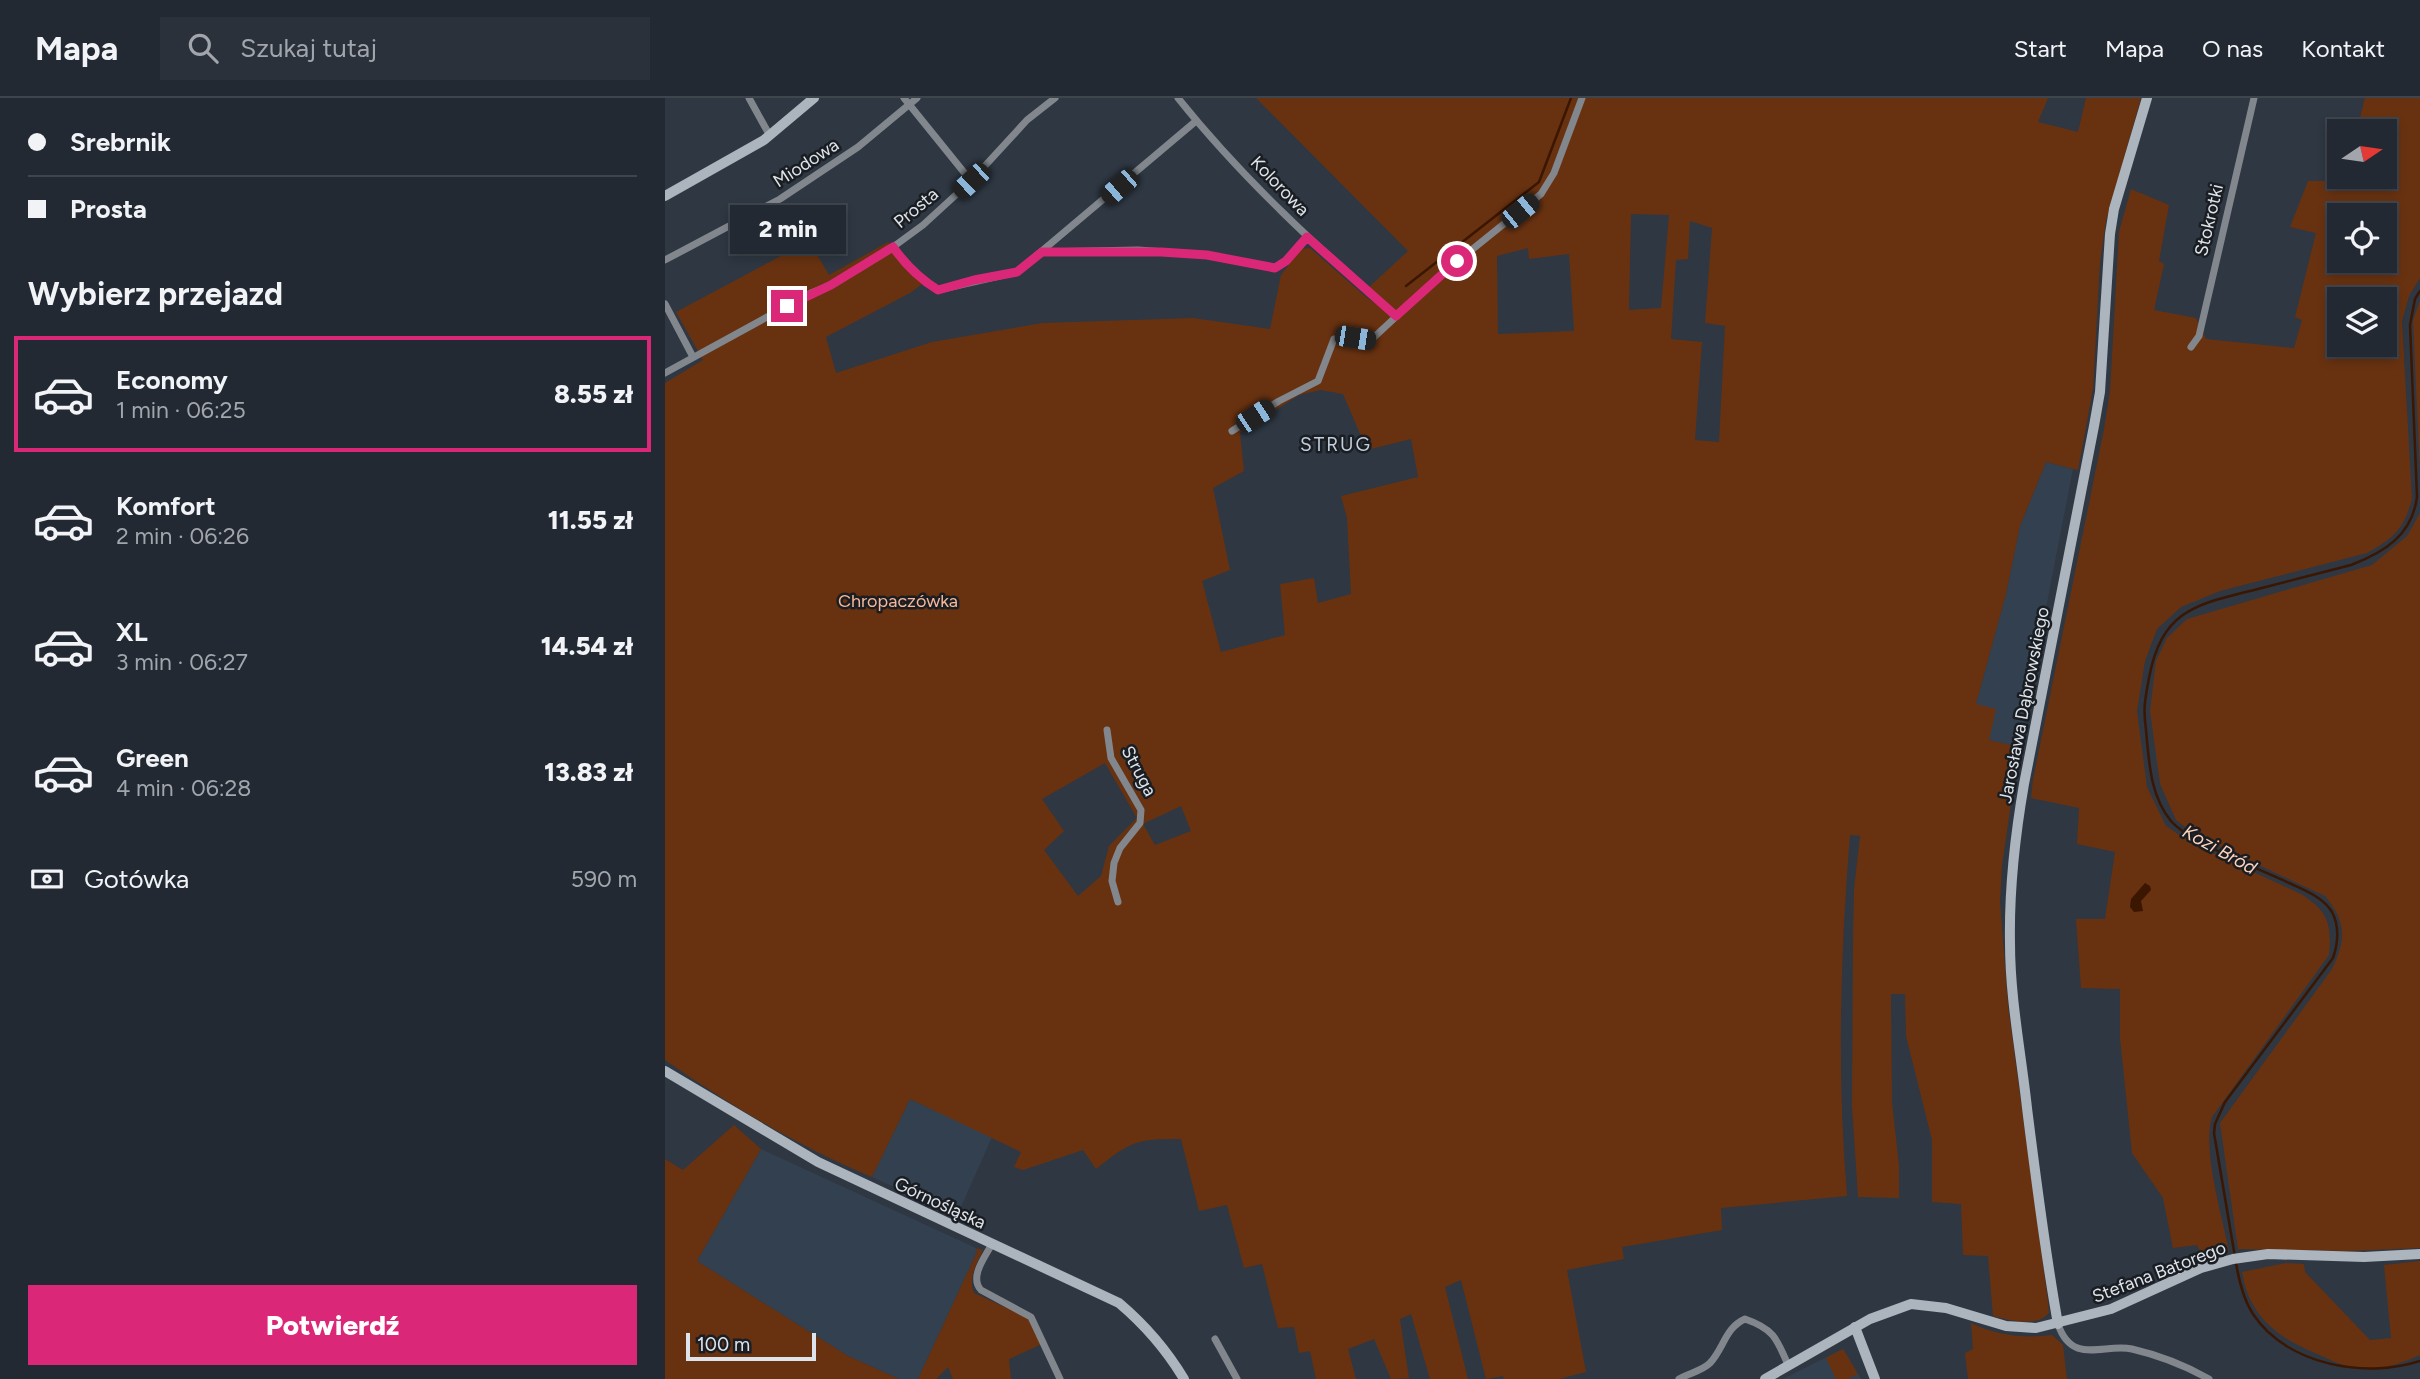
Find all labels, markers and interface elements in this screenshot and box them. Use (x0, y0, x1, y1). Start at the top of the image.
search box (160, 17, 650, 80)
text: Mapa (35, 29, 118, 68)
icon: search (184, 29, 222, 67)
text: Szukaj tutaj (240, 32, 377, 64)
text: Start (2014, 34, 2067, 63)
text: Mapa (2105, 34, 2164, 63)
text: O nas (2202, 34, 2263, 63)
text: Kontakt (2301, 34, 2385, 63)
north arrow (2327, 119, 2397, 189)
map controls (2327, 119, 2397, 357)
text: Srebrnik (70, 126, 171, 158)
street label: Miodowa (769, 134, 843, 192)
street label: Kolorowa (1246, 151, 1314, 221)
car (949, 159, 994, 203)
car (1097, 165, 1142, 209)
street label: Stokrotki (2190, 182, 2228, 258)
street label: Prosta (889, 183, 943, 233)
car (1498, 190, 1543, 232)
text: Prosta (70, 193, 147, 225)
button: locate (2327, 203, 2397, 273)
callout: 2 min (729, 204, 845, 254)
text: 2 min (759, 215, 817, 243)
route start (1441, 245, 1473, 277)
text: Wybierz przejazd (28, 275, 283, 313)
button: layers (2327, 287, 2397, 357)
route end (771, 290, 803, 322)
car (1333, 324, 1378, 352)
icon: car (32, 363, 95, 426)
text: Economy (116, 364, 228, 396)
text: 8.55 zł (554, 378, 633, 410)
text: 1 min · 06:25 (116, 396, 246, 424)
car (1232, 396, 1279, 436)
district label: STRUG (1300, 433, 1372, 456)
icon: car (32, 489, 95, 552)
text: Komfort (116, 490, 216, 522)
text: 11.55 zł (548, 504, 633, 536)
text: 2 min · 06:26 (116, 522, 249, 550)
park label: Chropaczówka (838, 590, 958, 612)
street label: Jarosława Dąbrowskiego (1994, 605, 2054, 805)
icon: car (32, 615, 95, 678)
text: XL (116, 616, 148, 648)
text: 14.54 zł (541, 630, 633, 662)
text: 3 min · 06:27 (116, 648, 248, 676)
icon: car (32, 741, 95, 804)
text: Green (116, 742, 189, 774)
street label: Struga (1117, 742, 1161, 800)
text: 13.83 zł (544, 756, 633, 788)
text: 4 min · 06:28 (116, 774, 251, 802)
water label: Kozi Bród (2179, 820, 2262, 880)
icon: cash (28, 860, 66, 898)
text: Gotówka (84, 863, 189, 895)
text: 590 m (571, 865, 637, 893)
street label: Górnośląska (891, 1172, 989, 1234)
street label: Stefana Batorego (2089, 1236, 2229, 1308)
button: Potwierdź (28, 1285, 637, 1365)
scale bar (686, 1330, 815, 1362)
text: 100 m (697, 1333, 750, 1356)

